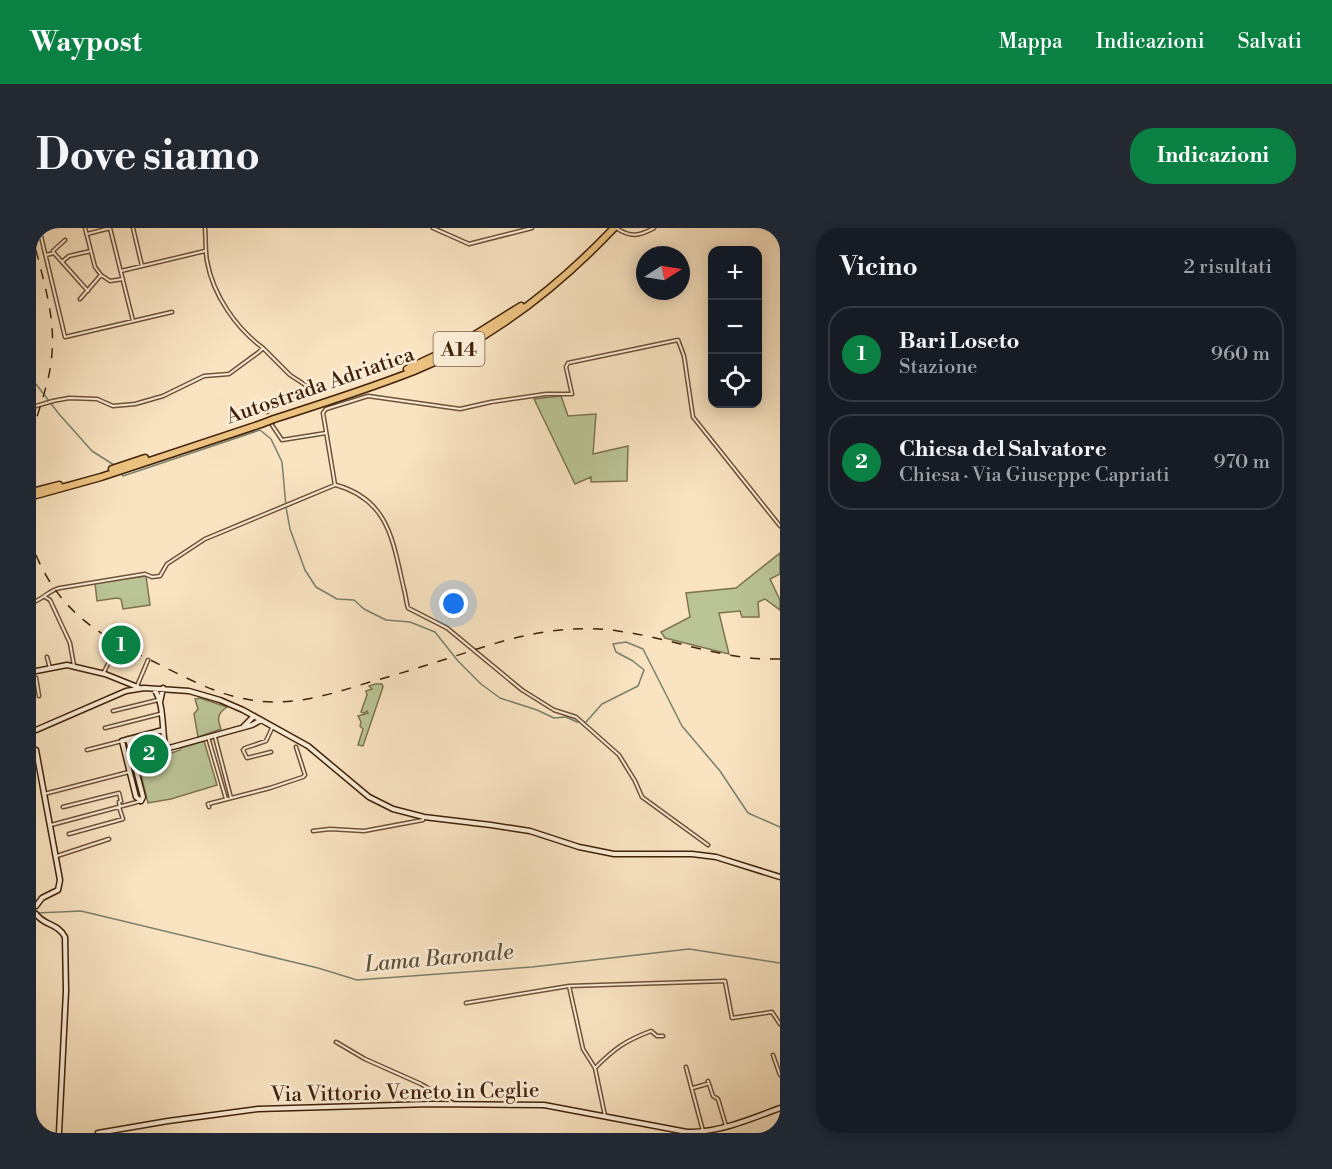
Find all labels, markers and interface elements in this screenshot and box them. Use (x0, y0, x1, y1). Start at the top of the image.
text: Waypost (30, 25, 142, 60)
text: Mappa (999, 29, 1063, 55)
text: Indicazioni (1096, 29, 1205, 55)
text: Salvati (1238, 29, 1302, 55)
button: Indicazioni (1130, 128, 1296, 184)
text: Dove siamo (36, 130, 260, 183)
north arrow (636, 246, 690, 300)
map controls (708, 246, 762, 408)
button: + (708, 246, 762, 300)
text: Vicino (840, 251, 918, 283)
text: 2 risultati (1184, 255, 1272, 280)
button: − (708, 300, 762, 354)
text: Bari Loseto (899, 328, 1020, 355)
road number: A14 (434, 332, 484, 366)
street label: Autostrada Adriatica (222, 341, 418, 431)
text: 1 (857, 342, 866, 367)
text: 960 m (1211, 342, 1270, 367)
button: locate (708, 354, 762, 408)
text: Stazione (899, 355, 977, 380)
text: Chiesa del Salvatore (899, 436, 1107, 463)
text: 2 (855, 450, 868, 475)
text: 970 m (1213, 450, 1270, 475)
text: Chiesa · Via Giuseppe Capriati (899, 463, 1170, 488)
your location (439, 589, 468, 618)
pin: 1 (102, 622, 140, 668)
pin: 2 (130, 732, 168, 776)
water label: Lama Baronale (363, 939, 515, 979)
street label: Via Vittorio Veneto in Ceglie (269, 1078, 540, 1108)

